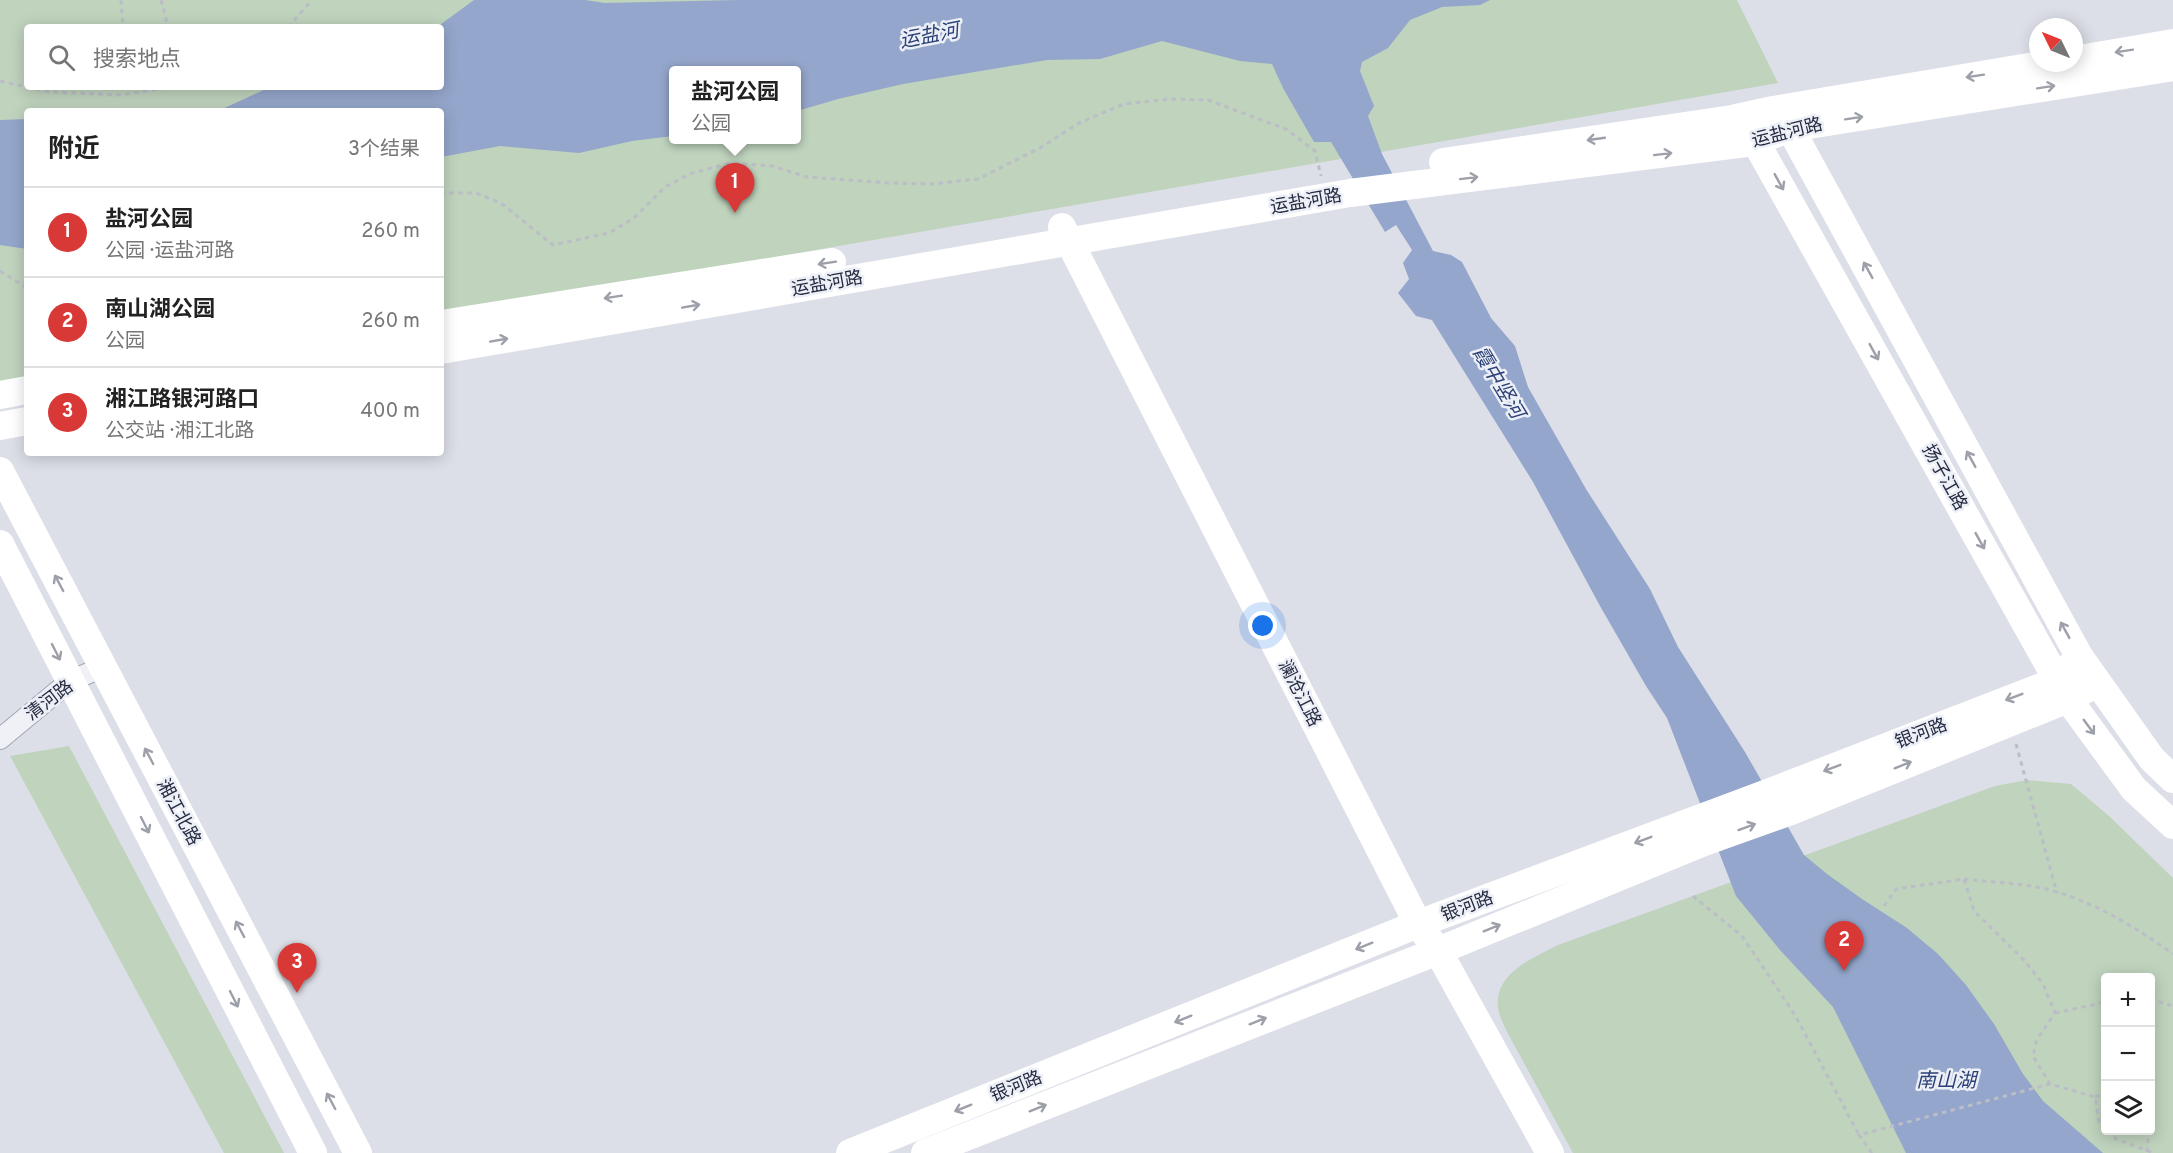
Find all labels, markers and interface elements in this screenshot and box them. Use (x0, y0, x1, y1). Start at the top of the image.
water label: 运盐河 (897, 18, 965, 55)
north arrow (2029, 18, 2083, 72)
search box (24, 24, 444, 90)
icon: search (45, 41, 78, 74)
one-way arrow (2114, 46, 2134, 57)
text: 搜索地点 (93, 47, 181, 74)
popup (669, 66, 801, 144)
one-way arrow (1966, 71, 1985, 82)
text: 盐河公园 (691, 80, 779, 107)
one-way arrow (2036, 82, 2056, 93)
text: 公园 (691, 112, 731, 138)
one-way arrow (1843, 112, 1863, 123)
street label: 运盐河路 (1750, 114, 1825, 153)
text: 附近 (48, 134, 100, 167)
one-way arrow (1587, 134, 1607, 145)
text: 3个结果 (348, 137, 420, 163)
one-way arrow (1652, 148, 1672, 159)
pin: 1 (716, 164, 754, 213)
one-way arrow (1459, 172, 1479, 183)
one-way arrow (1774, 173, 1785, 191)
street label: 运盐河路 (1269, 185, 1344, 220)
text: 盐河公园 (105, 207, 193, 234)
text: 1 (64, 219, 72, 245)
text: 260 m (361, 219, 420, 245)
text: 公园 · 运盐河路 (105, 239, 234, 265)
one-way arrow (817, 258, 837, 269)
one-way arrow (1862, 261, 1873, 279)
street label: 运盐河路 (790, 267, 865, 302)
one-way arrow (604, 292, 624, 303)
text: 南山湖公园 (105, 297, 215, 324)
one-way arrow (680, 301, 700, 312)
text: 2 (61, 309, 74, 335)
text: 260 m (361, 309, 420, 335)
text: 公园 (105, 329, 145, 355)
one-way arrow (488, 334, 508, 345)
water label: 霞中竖河 (1466, 342, 1531, 427)
one-way arrow (1869, 343, 1881, 360)
text: 湘江路银河路口 (105, 387, 259, 414)
text: 3 (62, 399, 74, 425)
text: 400 m (360, 399, 420, 425)
text: 公交站 · 湘江北路 (105, 419, 254, 445)
street label: 扬子江路 (1916, 441, 1971, 515)
one-way arrow (1965, 451, 1977, 468)
one-way arrow (1975, 532, 1987, 549)
one-way arrow (53, 575, 64, 593)
your location (1248, 611, 1277, 640)
one-way arrow (2059, 622, 2071, 639)
one-way arrow (50, 642, 62, 660)
street label: 澜沧江路 (1272, 656, 1325, 731)
street label: 清河路 (21, 676, 78, 727)
one-way arrow (2005, 692, 2024, 703)
street label: 银河路 (1892, 714, 1951, 755)
one-way arrow (2083, 719, 2095, 735)
one-way arrow (143, 748, 155, 765)
one-way arrow (1893, 759, 1912, 770)
one-way arrow (1823, 763, 1842, 774)
street label: 湘江北路 (151, 776, 205, 850)
one-way arrow (140, 816, 151, 834)
one-way arrow (1737, 820, 1756, 831)
one-way arrow (1634, 835, 1653, 846)
street label: 银河路 (1438, 887, 1497, 928)
one-way arrow (234, 920, 245, 938)
one-way arrow (1482, 922, 1501, 933)
pin: 2 (1824, 922, 1864, 971)
one-way arrow (1355, 941, 1373, 952)
pin: 3 (278, 944, 316, 993)
map controls (2101, 973, 2155, 1135)
button: + (2101, 973, 2155, 1027)
one-way arrow (229, 989, 240, 1007)
one-way arrow (1174, 1014, 1193, 1025)
one-way arrow (1249, 1015, 1267, 1026)
button: − (2101, 1027, 2155, 1081)
street label: 银河路 (987, 1067, 1046, 1108)
water label: 南山湖 (1916, 1069, 1979, 1095)
button: layers (2101, 1081, 2155, 1135)
one-way arrow (325, 1093, 336, 1111)
one-way arrow (1028, 1102, 1047, 1113)
one-way arrow (954, 1103, 973, 1114)

